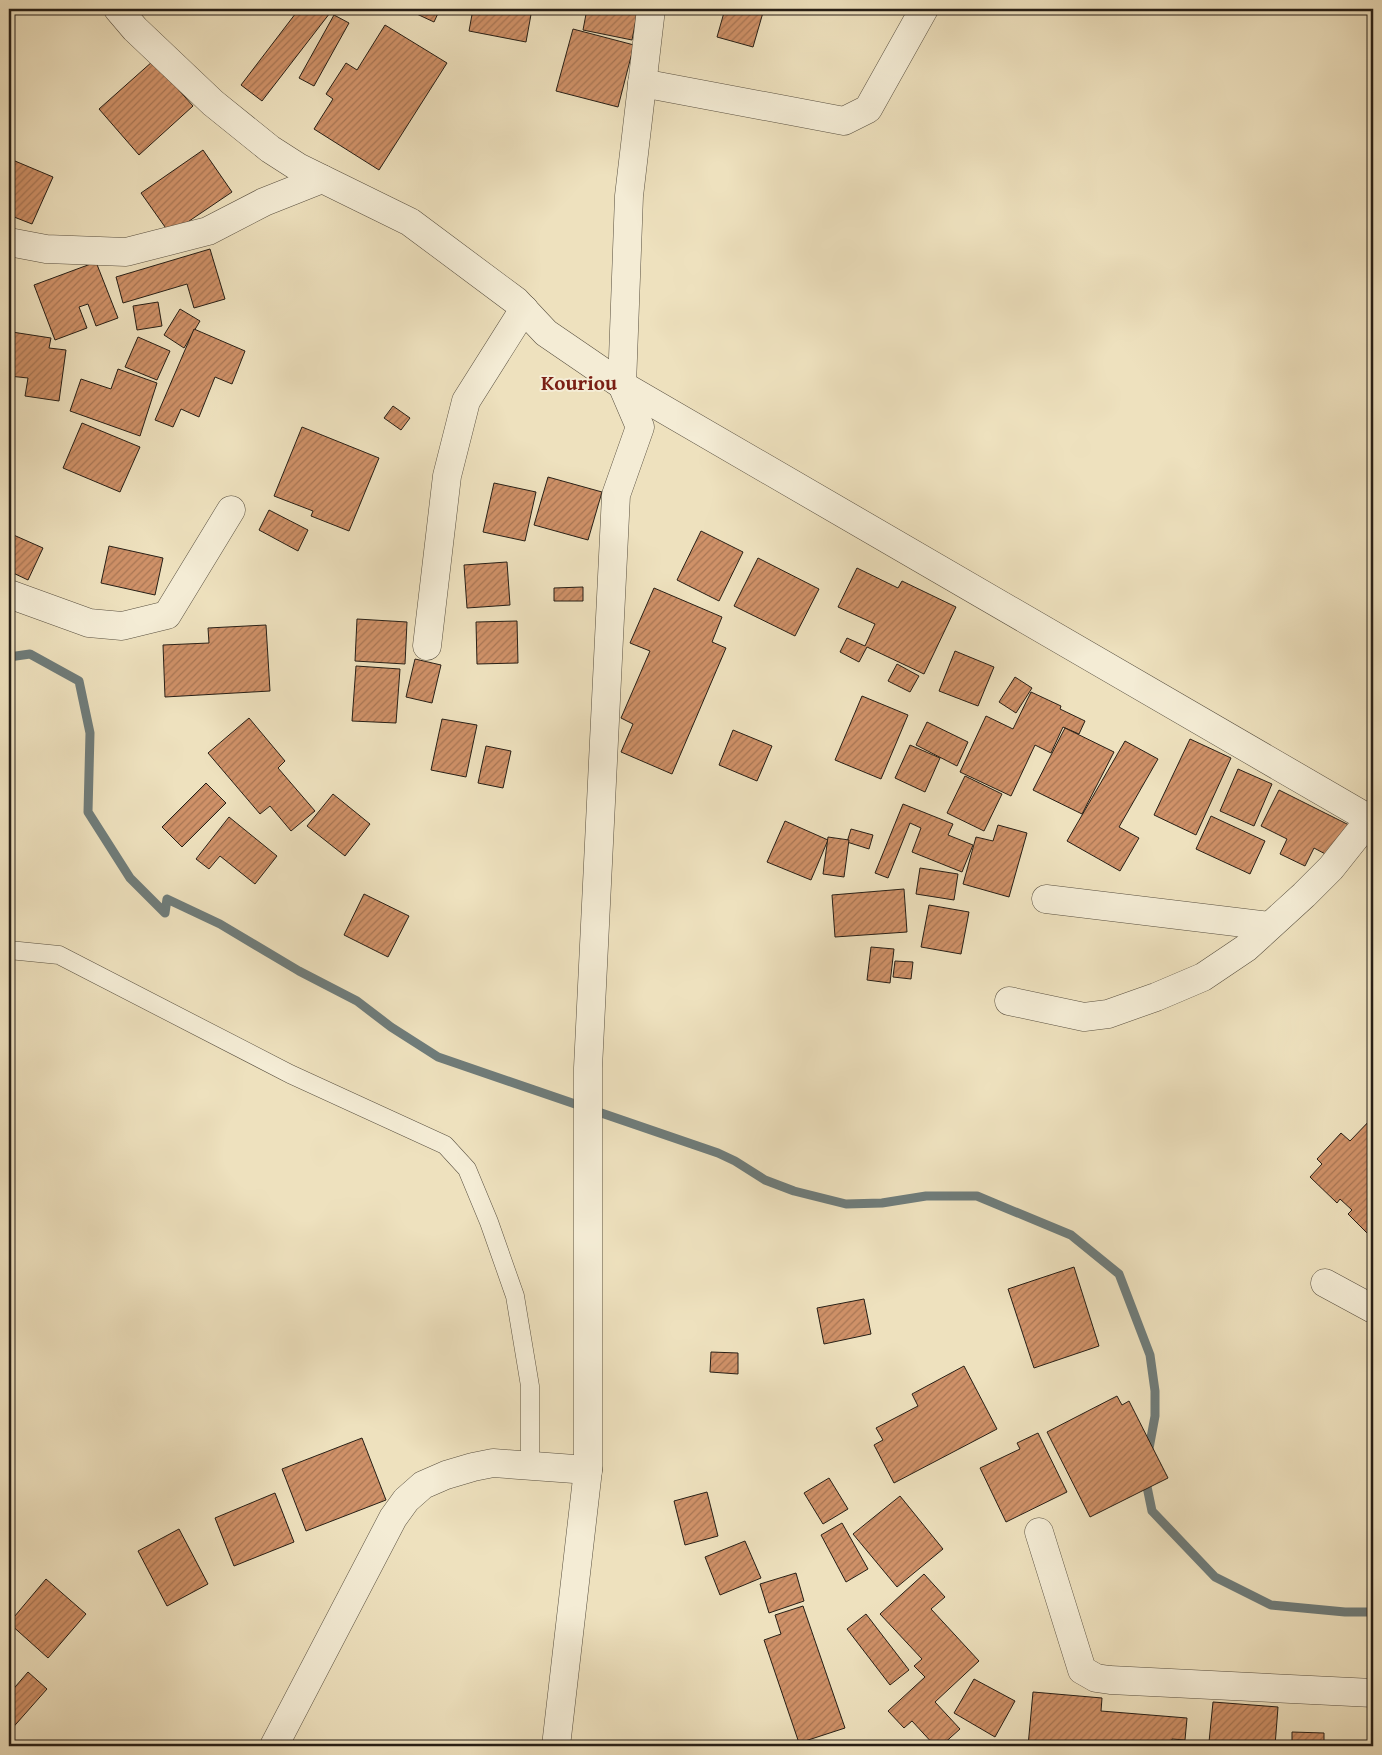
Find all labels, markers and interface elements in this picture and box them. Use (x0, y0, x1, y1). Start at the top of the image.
district label: Kouriou (541, 367, 617, 398)

